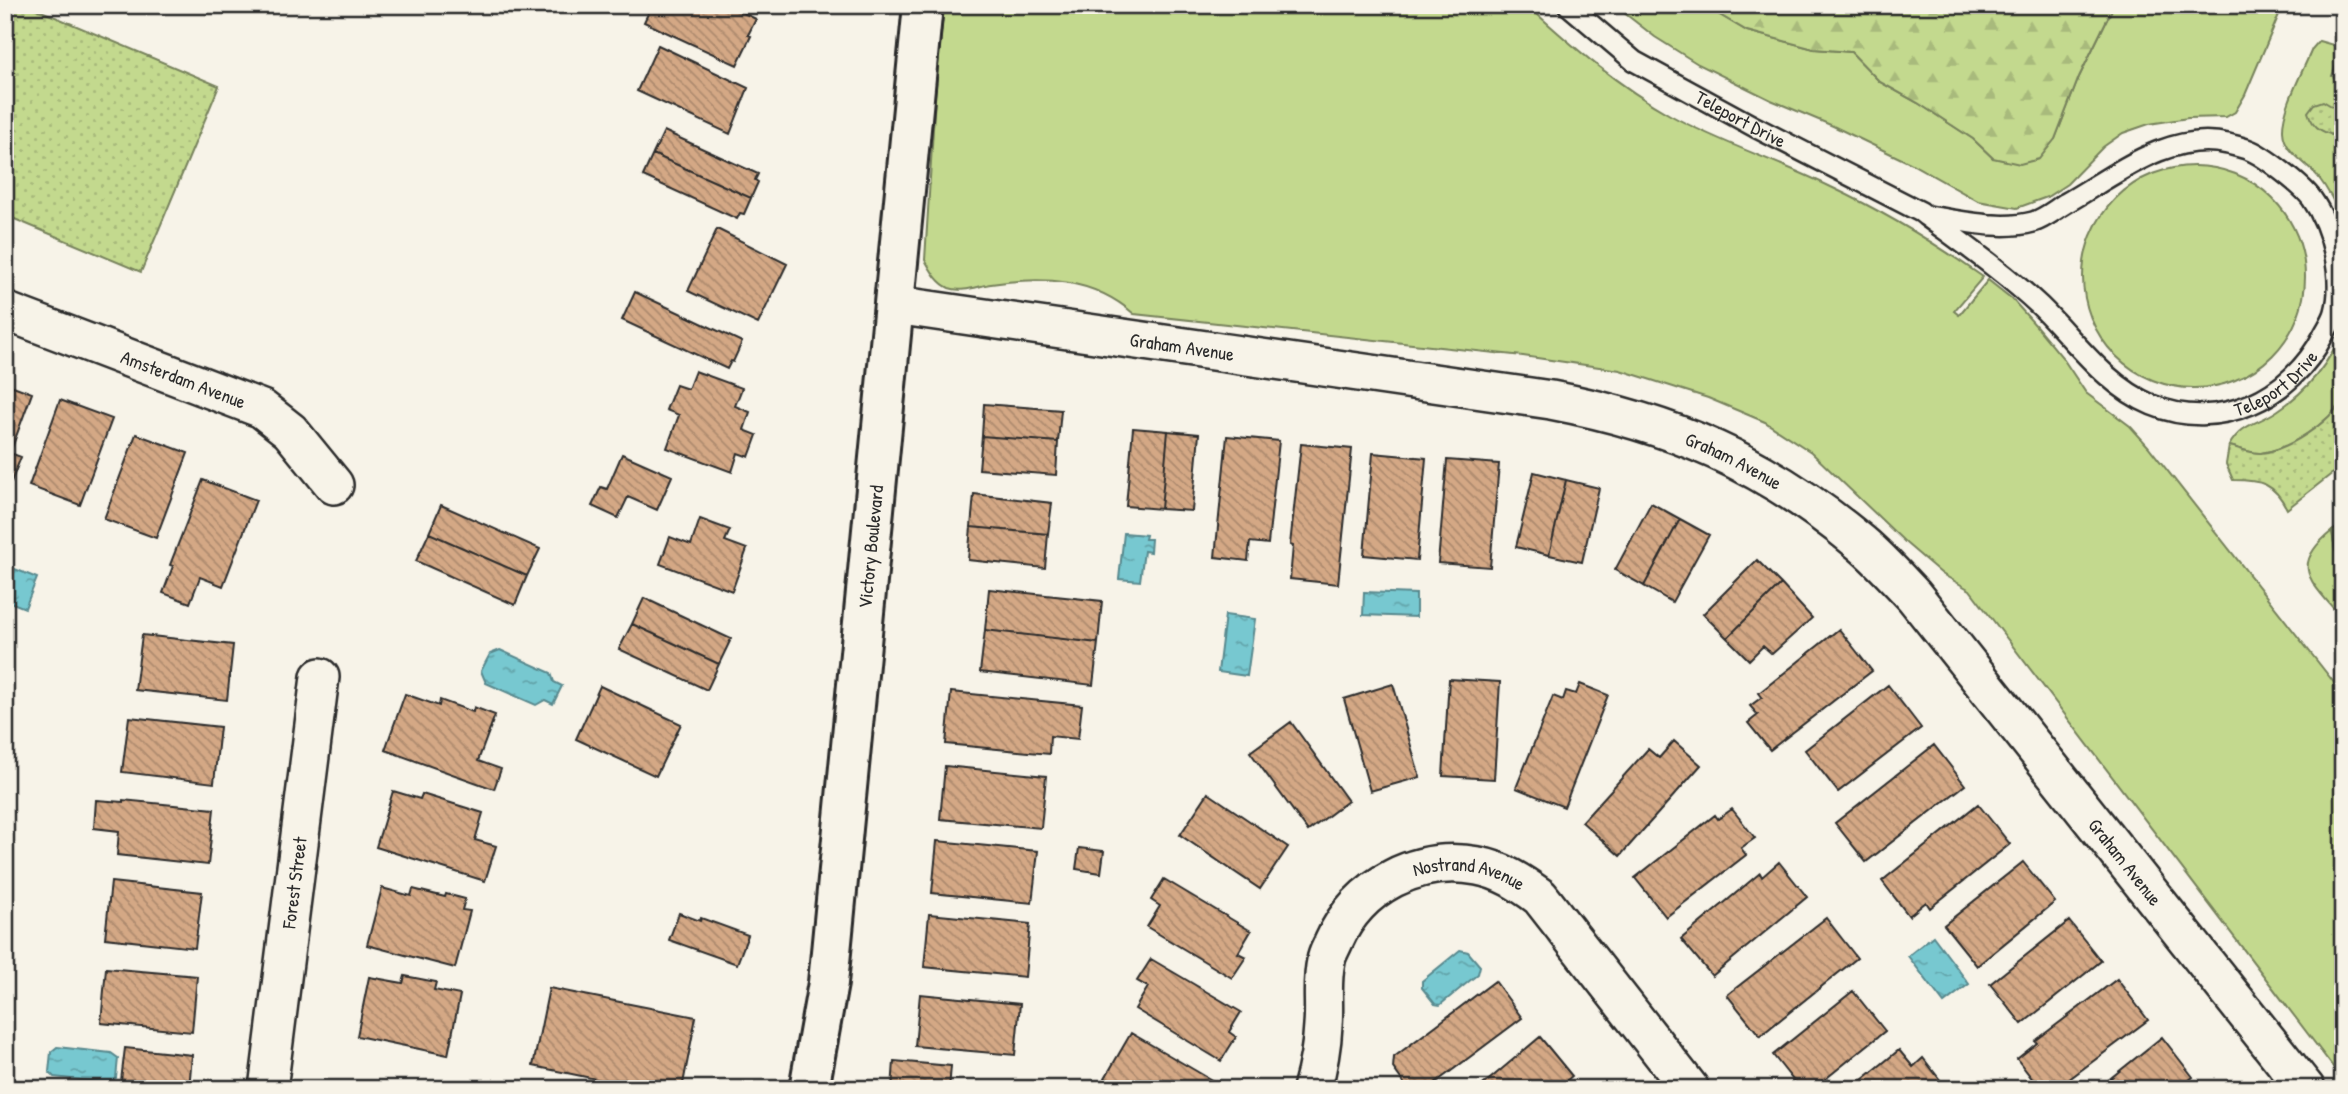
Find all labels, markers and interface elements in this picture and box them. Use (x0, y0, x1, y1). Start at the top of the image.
street label: Teleport Drive (1691, 84, 1791, 154)
street label: Graham Avenue (1128, 326, 1236, 367)
street label: Amsterdam Avenue (117, 344, 250, 415)
street label: Teleport Drive (2231, 345, 2324, 422)
street label: Graham Avenue (1682, 426, 1787, 496)
street label: Victory Boulevard (851, 483, 889, 610)
street label: Graham Avenue (2083, 813, 2168, 911)
street label: Forest Street (275, 835, 313, 931)
street label: Nostrand Avenue (1410, 851, 1530, 897)

